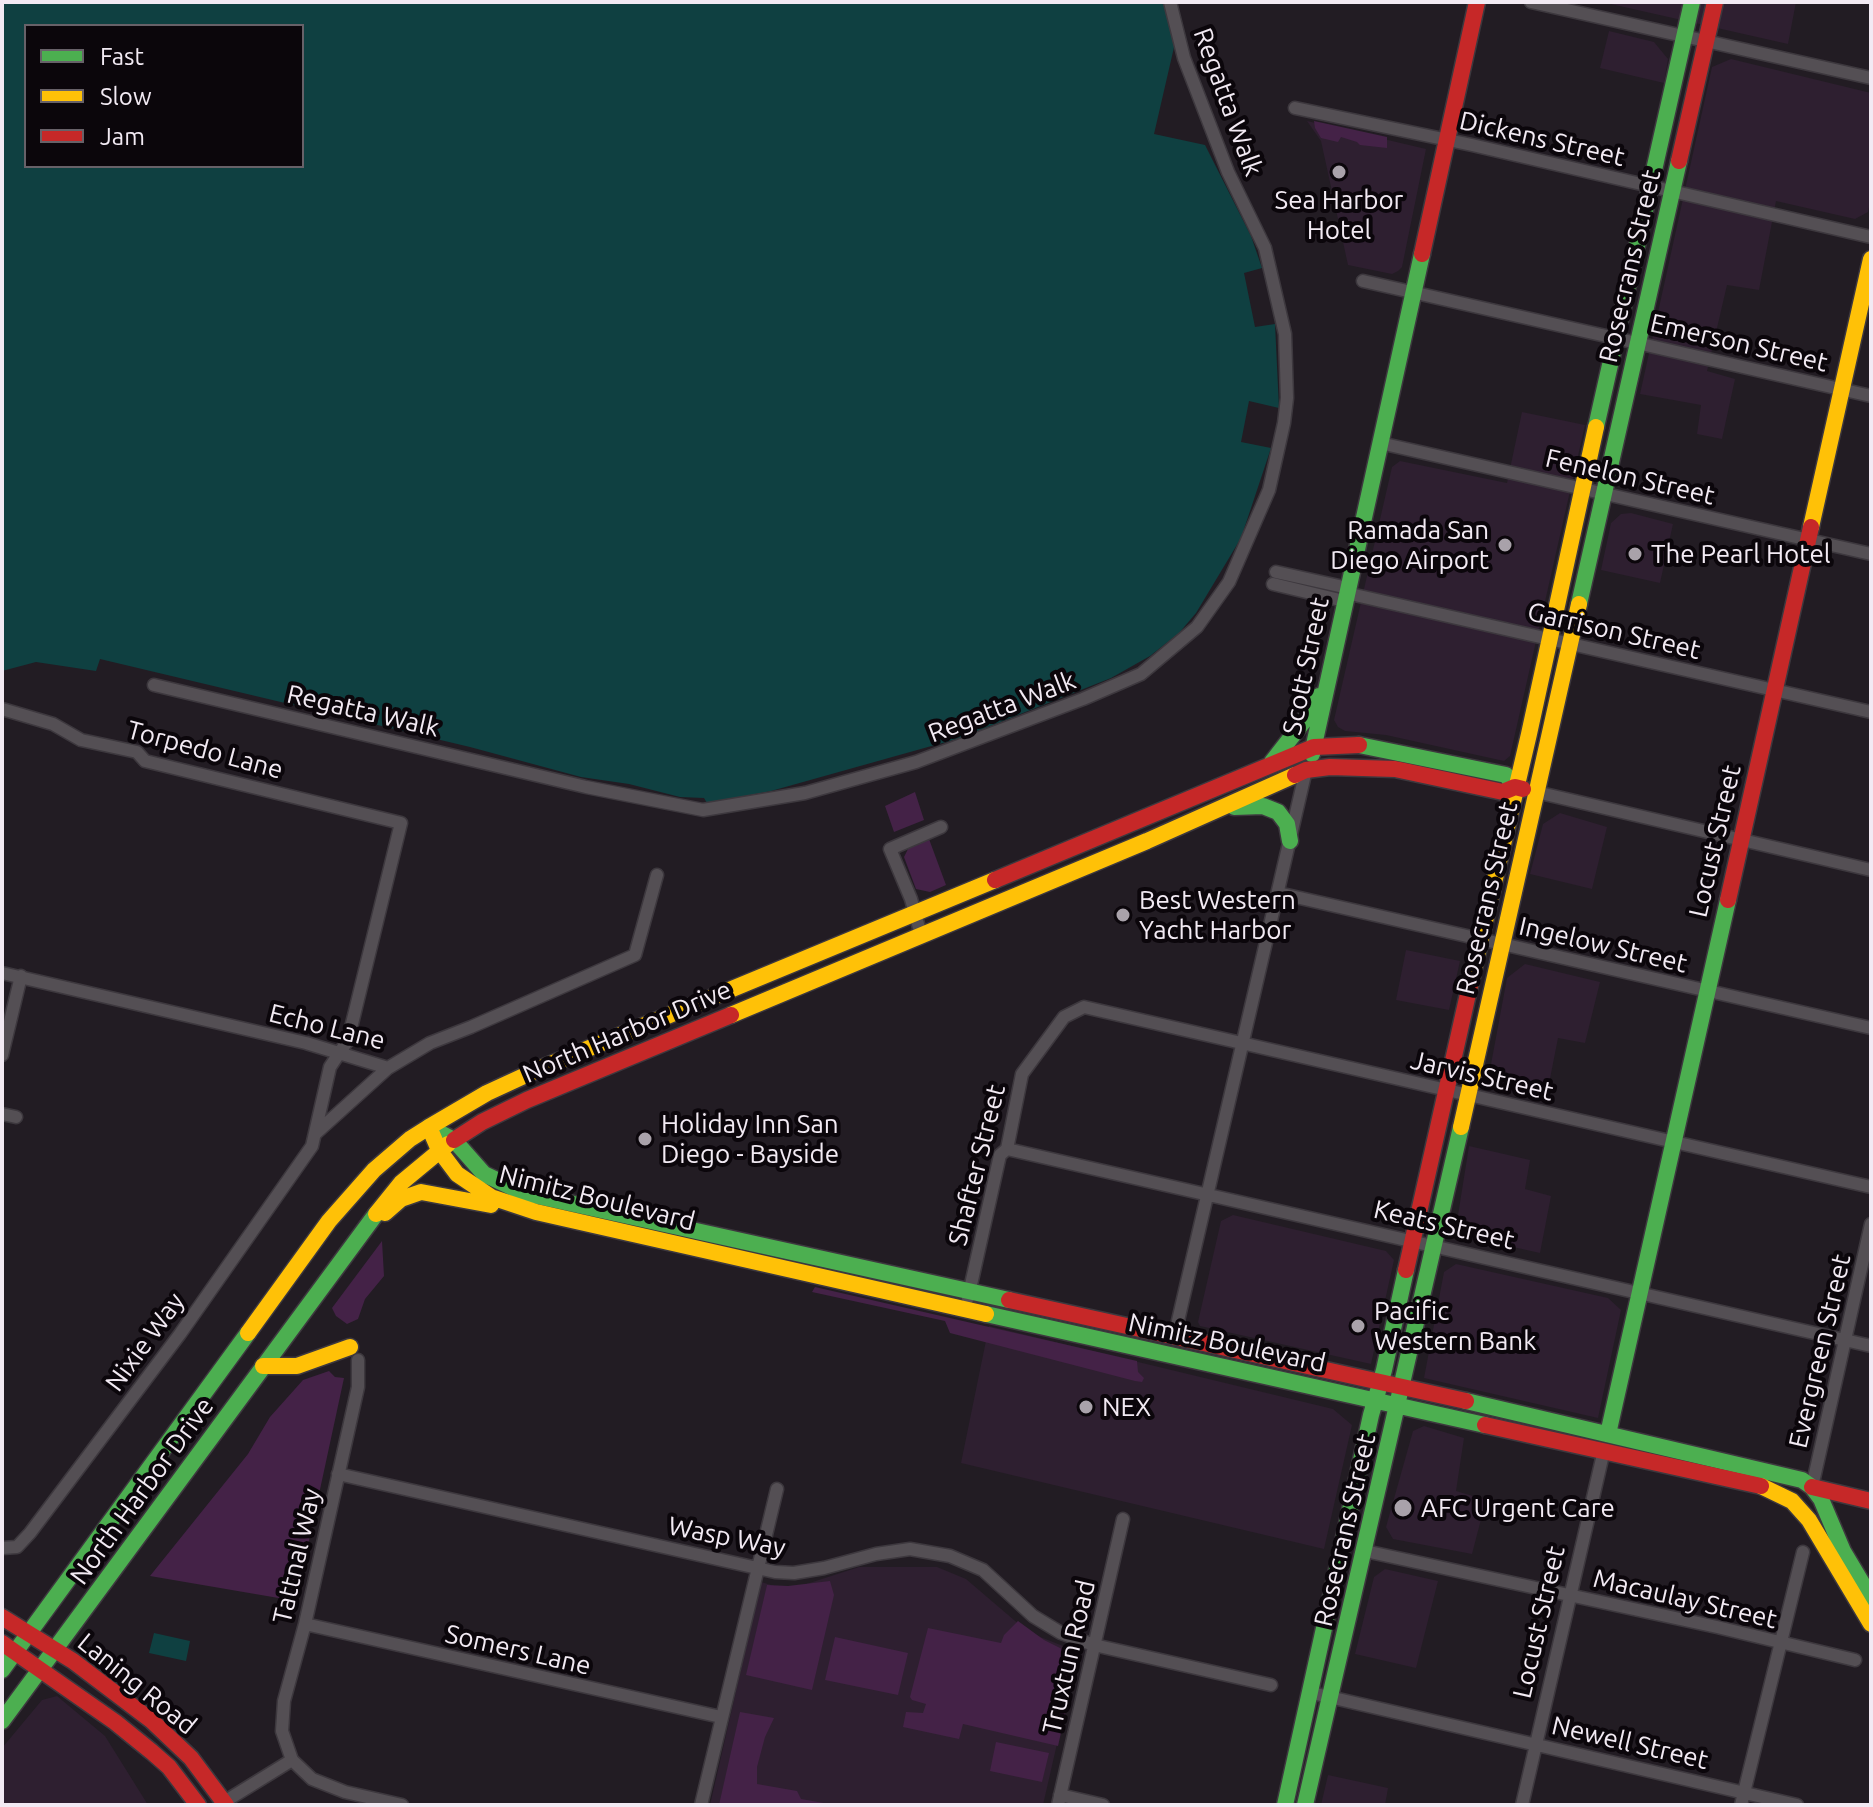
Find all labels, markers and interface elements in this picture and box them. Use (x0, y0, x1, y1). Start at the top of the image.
legend (24, 24, 304, 168)
street label: Regatta Walk (1187, 24, 1269, 180)
text: Fast (100, 43, 144, 70)
text: Slow (100, 83, 152, 110)
street label: Dickens Street (1456, 105, 1628, 173)
text: Jam (100, 123, 145, 150)
marker: Sea Harbor Hotel (1330, 163, 1348, 181)
street label: Rosecrans Street (1593, 167, 1667, 365)
place label: Sea Harbor Hotel (1275, 184, 1403, 246)
street label: Emerson Street (1647, 307, 1831, 379)
street label: Fenelon Street (1542, 442, 1718, 512)
place label: Ramada San Diego Airport (1330, 514, 1489, 576)
marker: Ramada San Diego Airport (1496, 536, 1514, 554)
place label: The Pearl Hotel (1651, 538, 1831, 570)
marker: The Pearl Hotel (1626, 545, 1644, 563)
street label: Scott Street (1276, 594, 1336, 738)
street label: Garrison Street (1524, 596, 1704, 666)
street label: Regatta Walk (924, 665, 1080, 749)
street label: Regatta Walk (284, 678, 442, 744)
street label: Torpedo Lane (124, 714, 286, 786)
street label: Locust Street (1682, 762, 1748, 920)
street label: Rosecrans Street (1450, 799, 1524, 997)
place label: Best Western Yacht Harbor (1139, 884, 1296, 946)
marker: Best Western Yacht Harbor (1114, 906, 1132, 924)
street label: Ingelow Street (1516, 911, 1690, 979)
street label: North Harbor Drive (518, 974, 736, 1090)
street label: Echo Lane (266, 998, 388, 1056)
street label: Jarvis Street (1408, 1044, 1556, 1108)
street label: Shafter Street (942, 1081, 1012, 1249)
place label: Holiday Inn San Diego - Bayside (661, 1108, 839, 1170)
marker: Holiday Inn San Diego - Bayside (636, 1130, 654, 1148)
street label: Nimitz Boulevard (496, 1159, 698, 1237)
street label: Keats Street (1371, 1194, 1517, 1256)
street label: Evergreen Street (1783, 1251, 1857, 1451)
street label: Nixie Way (99, 1287, 191, 1397)
place label: Pacific Western Bank (1374, 1295, 1536, 1356)
street label: Nimitz Boulevard (1126, 1307, 1328, 1379)
marker: Pacific Western Bank (1349, 1317, 1367, 1335)
street label: North Harbor Drive (64, 1391, 220, 1591)
place label: NEX (1102, 1391, 1151, 1423)
marker: NEX (1077, 1398, 1095, 1416)
street label: Rosecrans Street (1308, 1431, 1382, 1629)
street label: Tattnal Way (266, 1485, 328, 1627)
place label: AFC Urgent Care (1421, 1492, 1615, 1524)
marker: AFC Urgent Care (1392, 1497, 1414, 1519)
street label: Wasp Way (666, 1510, 788, 1564)
street label: Locust Street (1506, 1543, 1572, 1701)
street label: Macaulay Street (1590, 1563, 1780, 1635)
street label: Truxtun Road (1036, 1577, 1102, 1737)
street label: Somers Lane (442, 1618, 594, 1682)
street label: Laning Road (71, 1627, 203, 1741)
street label: Newell Street (1549, 1710, 1711, 1776)

